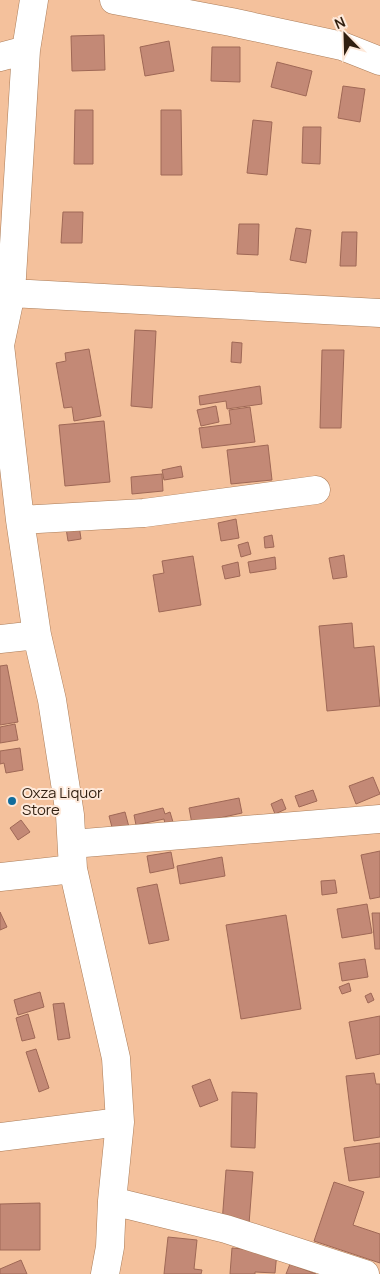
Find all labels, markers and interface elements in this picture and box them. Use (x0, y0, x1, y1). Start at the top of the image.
north arrow (320, 10, 370, 60)
text: N (331, 12, 348, 33)
place label: Oxza Liquor Store (22, 782, 103, 820)
marker: Oxza Liquor Store (6, 795, 18, 807)

